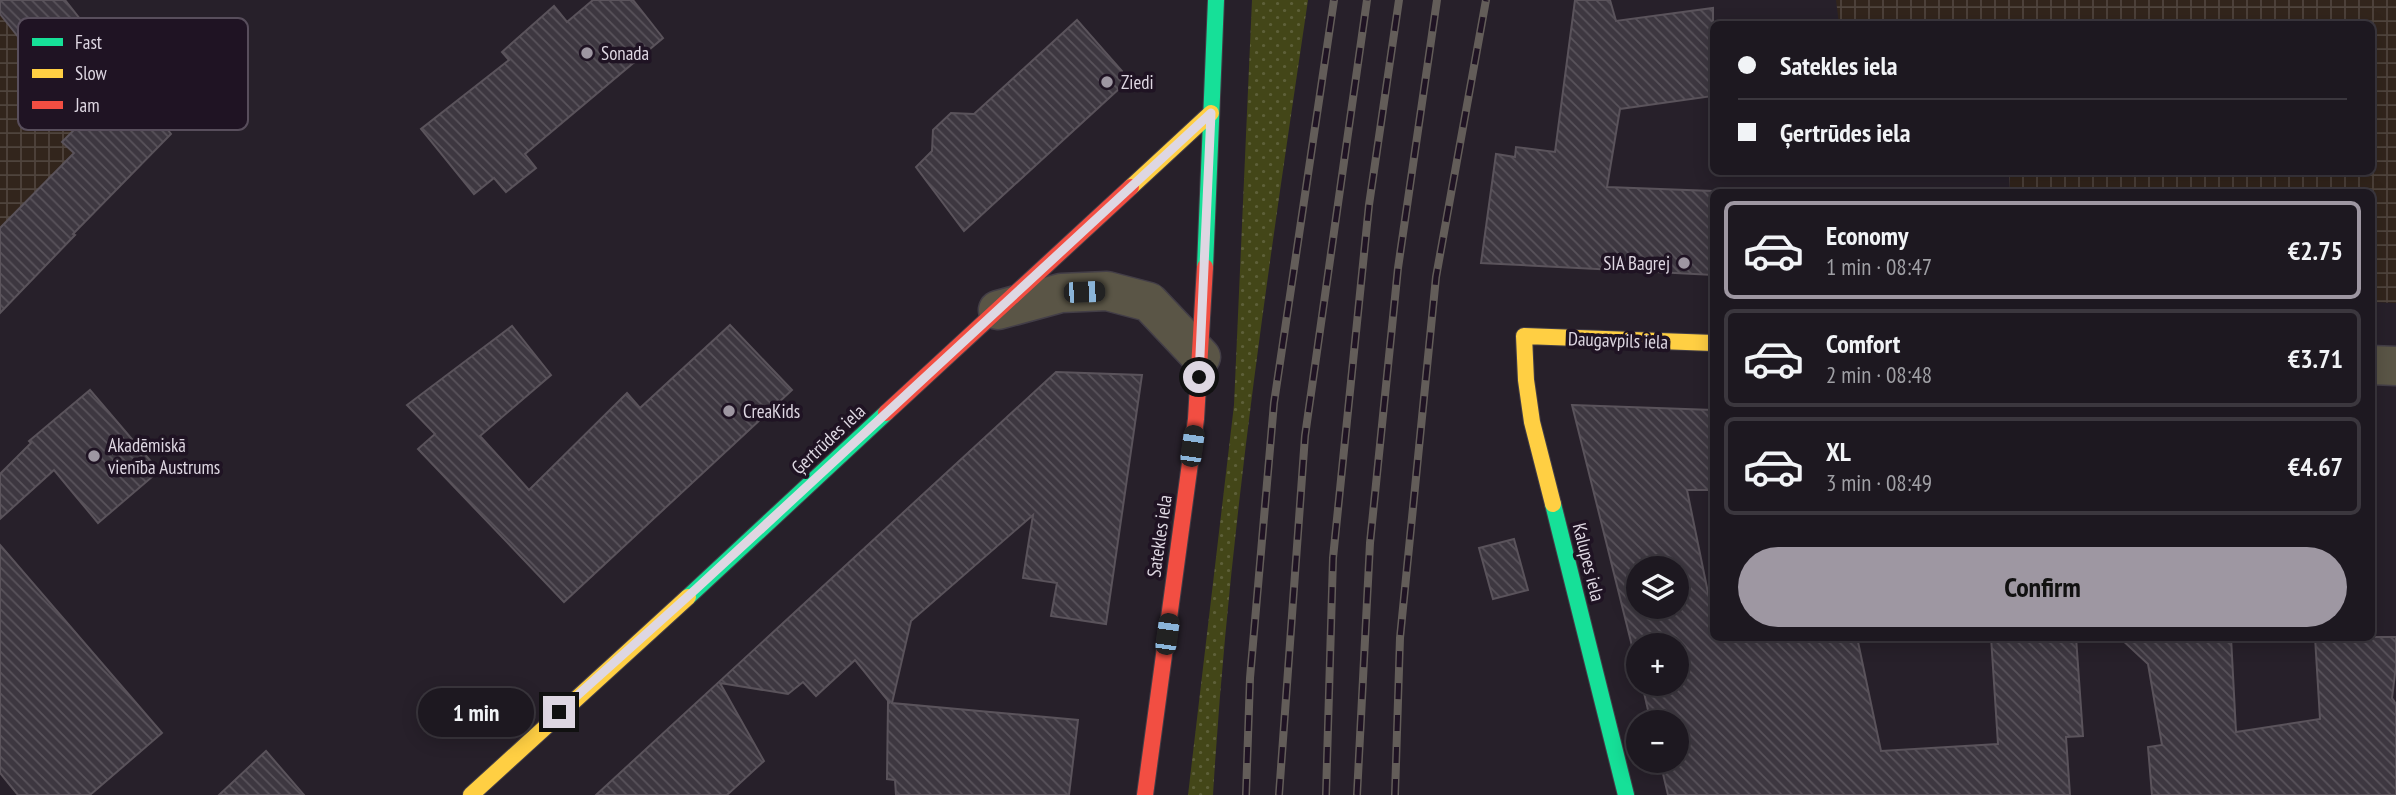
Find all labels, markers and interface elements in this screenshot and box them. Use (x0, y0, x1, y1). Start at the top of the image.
legend (18, 18, 248, 130)
text: Fast (75, 30, 103, 54)
place label: Sonada (601, 41, 649, 65)
marker: Sonada (579, 45, 595, 61)
text: Satekles iela (1780, 49, 1897, 82)
text: Slow (75, 61, 108, 85)
place label: Ziedi (1121, 70, 1154, 94)
marker: Ziedi (1099, 74, 1115, 90)
text: Jam (74, 93, 100, 117)
text: Ģertrūdes iela (1780, 116, 1910, 149)
icon: car (1742, 219, 1805, 282)
text: Economy (1826, 219, 1908, 252)
text: €2.75 (2288, 234, 2343, 267)
place label: SIA Bagrej (1603, 251, 1670, 275)
text: 1 min · 08:47 (1826, 252, 1932, 281)
marker: SIA Bagrej (1676, 255, 1692, 271)
car (1063, 281, 1106, 303)
street label: Daugavpils iela (1567, 326, 1669, 354)
icon: car (1742, 327, 1805, 390)
text: Comfort (1826, 327, 1900, 360)
text: €3.71 (2288, 342, 2343, 375)
text: 2 min · 08:48 (1826, 360, 1932, 389)
route start (1183, 361, 1215, 393)
place label: CreaKids (743, 399, 800, 423)
street label: Ģertrūdes iela (786, 399, 870, 479)
marker: CreaKids (721, 403, 737, 419)
car (1179, 424, 1206, 468)
place label: Akadēmiskā vienība Austrums (108, 433, 220, 479)
icon: car (1742, 435, 1805, 498)
text: XL (1826, 435, 1851, 468)
marker: Akadēmiskā vienība Austrums (86, 448, 102, 464)
text: €4.67 (2288, 450, 2343, 483)
text: 3 min · 08:49 (1826, 468, 1932, 497)
street label: Satekles iela (1141, 493, 1177, 579)
street label: Kalupes iela (1568, 520, 1610, 604)
button: Confirm (1738, 547, 2347, 627)
map controls (1626, 556, 1689, 773)
button: layers (1626, 556, 1689, 619)
car (1154, 612, 1181, 656)
button: + (1626, 633, 1689, 696)
callout: 1 min (419, 688, 534, 736)
route end (543, 696, 575, 728)
text: 1 min (453, 698, 499, 727)
button: − (1626, 710, 1689, 773)

